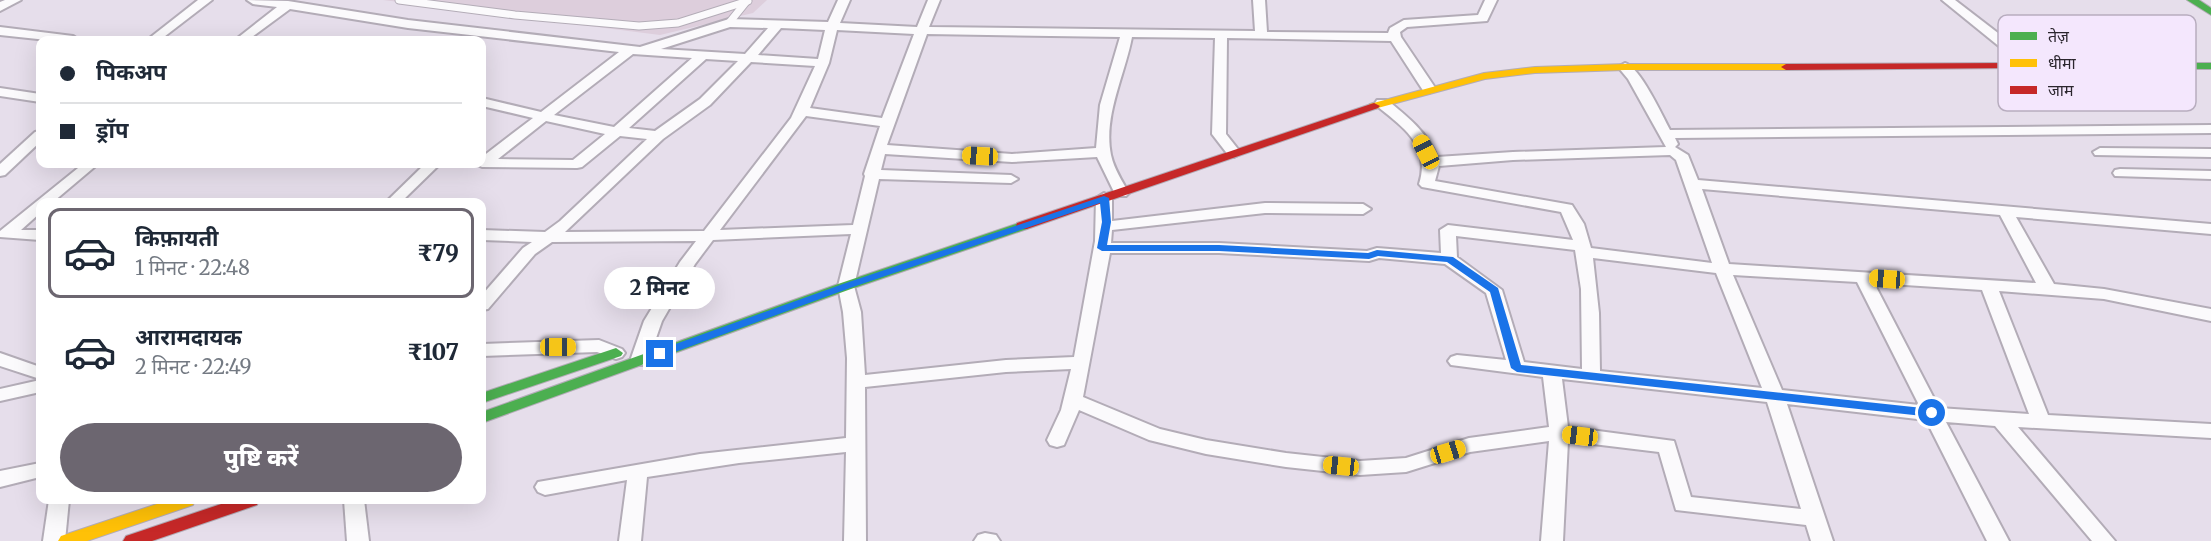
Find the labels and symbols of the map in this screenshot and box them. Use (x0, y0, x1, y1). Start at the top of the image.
legend (1998, 15, 2196, 111)
text: तेज़ (2048, 26, 2070, 46)
text: धीमा (2048, 53, 2077, 73)
text: जाम (2048, 80, 2074, 100)
car (1410, 132, 1442, 172)
car (962, 146, 998, 166)
callout: 2 मिनट (604, 267, 716, 309)
car (1868, 269, 1906, 289)
car (540, 338, 576, 356)
route end (646, 340, 673, 367)
route start (1918, 399, 1945, 426)
car (1561, 425, 1599, 447)
car (1428, 438, 1468, 466)
car (1322, 455, 1360, 477)

